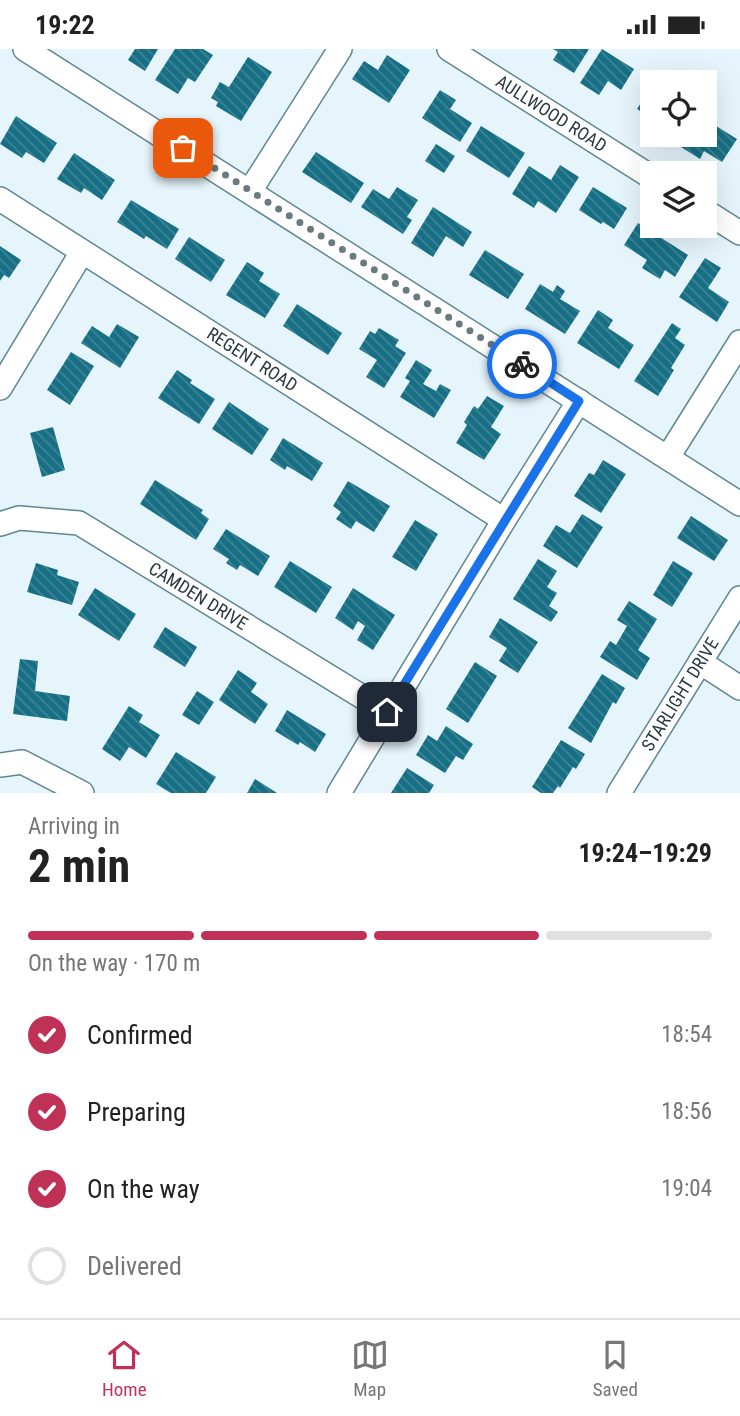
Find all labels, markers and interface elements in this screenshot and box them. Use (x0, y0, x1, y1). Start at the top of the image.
text: 19:22 (35, 10, 95, 40)
street label: AULLWOOD ROAD (492, 70, 611, 156)
map controls (640, 70, 717, 238)
button: locate (640, 70, 717, 147)
pin (153, 118, 213, 178)
icon: bag (164, 129, 202, 167)
button: layers (640, 161, 717, 238)
street label: REGENT ROAD (203, 323, 302, 396)
courier (487, 329, 557, 399)
icon: bike (503, 345, 541, 383)
street label: CAMDEN DRIVE (145, 557, 252, 634)
street label: STARLIGHT DRIVE (637, 634, 723, 755)
pin (357, 682, 417, 742)
icon: home (368, 693, 406, 731)
text: Arriving in (28, 813, 120, 840)
text: 19:24–19:29 (578, 838, 712, 868)
text: 2 min (28, 839, 130, 893)
text: On the way · 170 m (28, 950, 200, 977)
icon: check (28, 1016, 66, 1054)
text: Confirmed (87, 1020, 193, 1050)
text: 18:54 (661, 1021, 712, 1048)
icon: check (28, 1093, 66, 1131)
text: Preparing (87, 1097, 186, 1127)
text: 18:56 (661, 1098, 712, 1125)
icon: check (28, 1170, 66, 1208)
text: On the way (87, 1174, 200, 1204)
text: 19:04 (661, 1175, 712, 1202)
text: Delivered (87, 1251, 182, 1281)
tab: Home (102, 1336, 147, 1401)
tab: Map (351, 1336, 389, 1401)
tab: Saved (593, 1336, 638, 1401)

